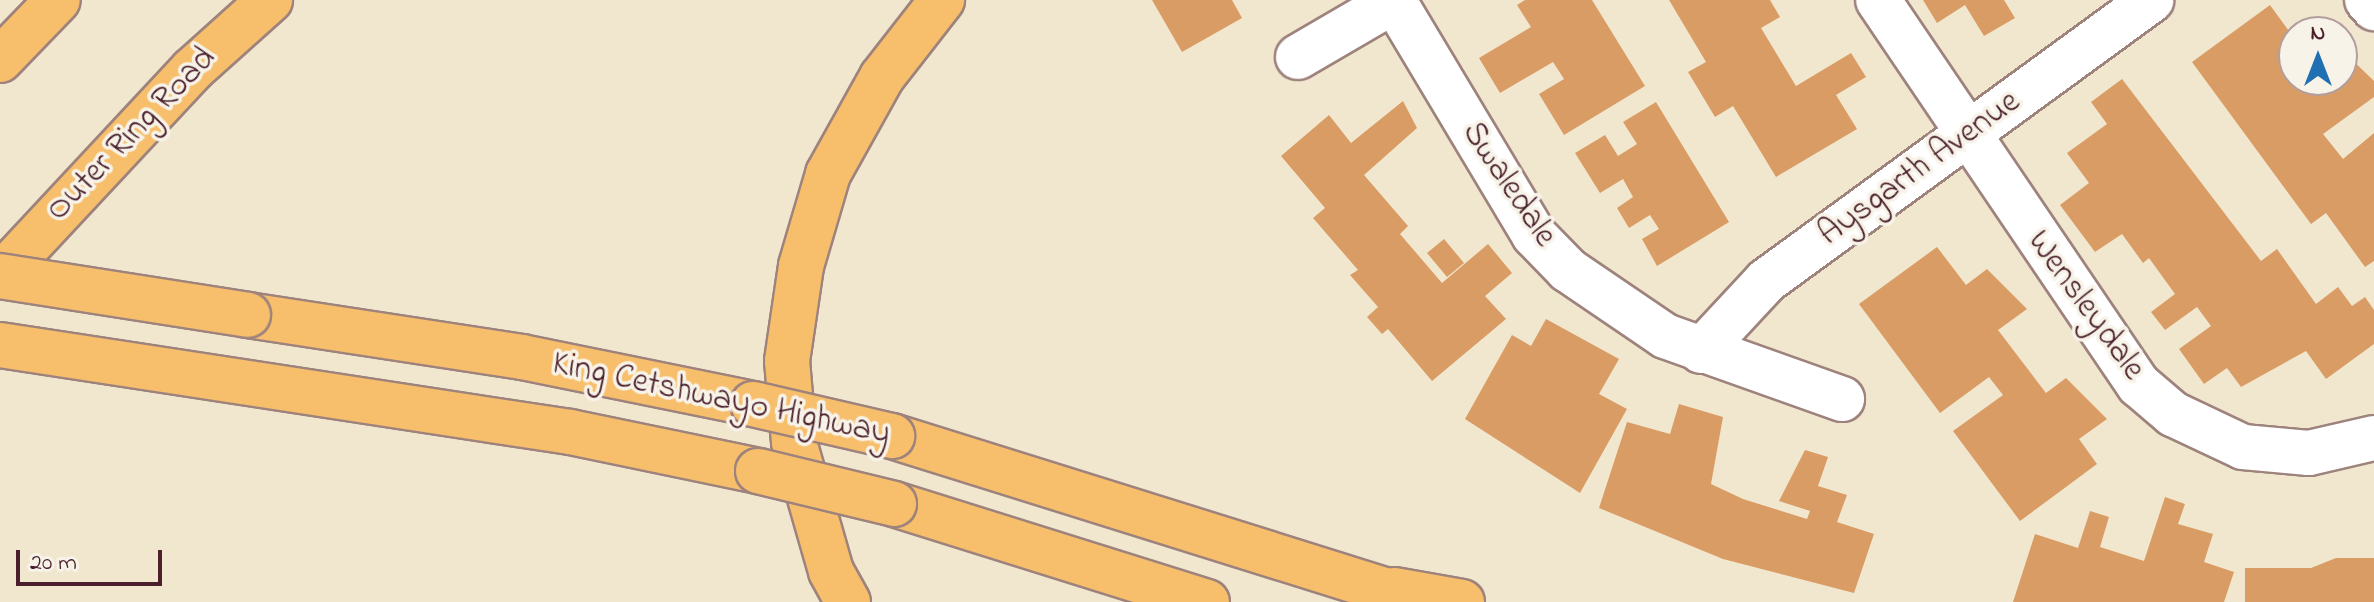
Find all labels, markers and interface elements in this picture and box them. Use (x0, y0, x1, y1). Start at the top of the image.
north arrow (2278, 16, 2358, 96)
text: N (2311, 18, 2325, 50)
street label: Outer Ring Road (39, 39, 225, 231)
street label: Aysgarth Avenue (1811, 82, 2029, 256)
street label: Swaledale (1451, 115, 1565, 255)
street label: Wensleydale (2017, 223, 2153, 389)
street label: King Cetshwayo Highway (548, 344, 894, 456)
scale bar (20, 534, 166, 584)
text: 20 m (30, 546, 77, 581)

